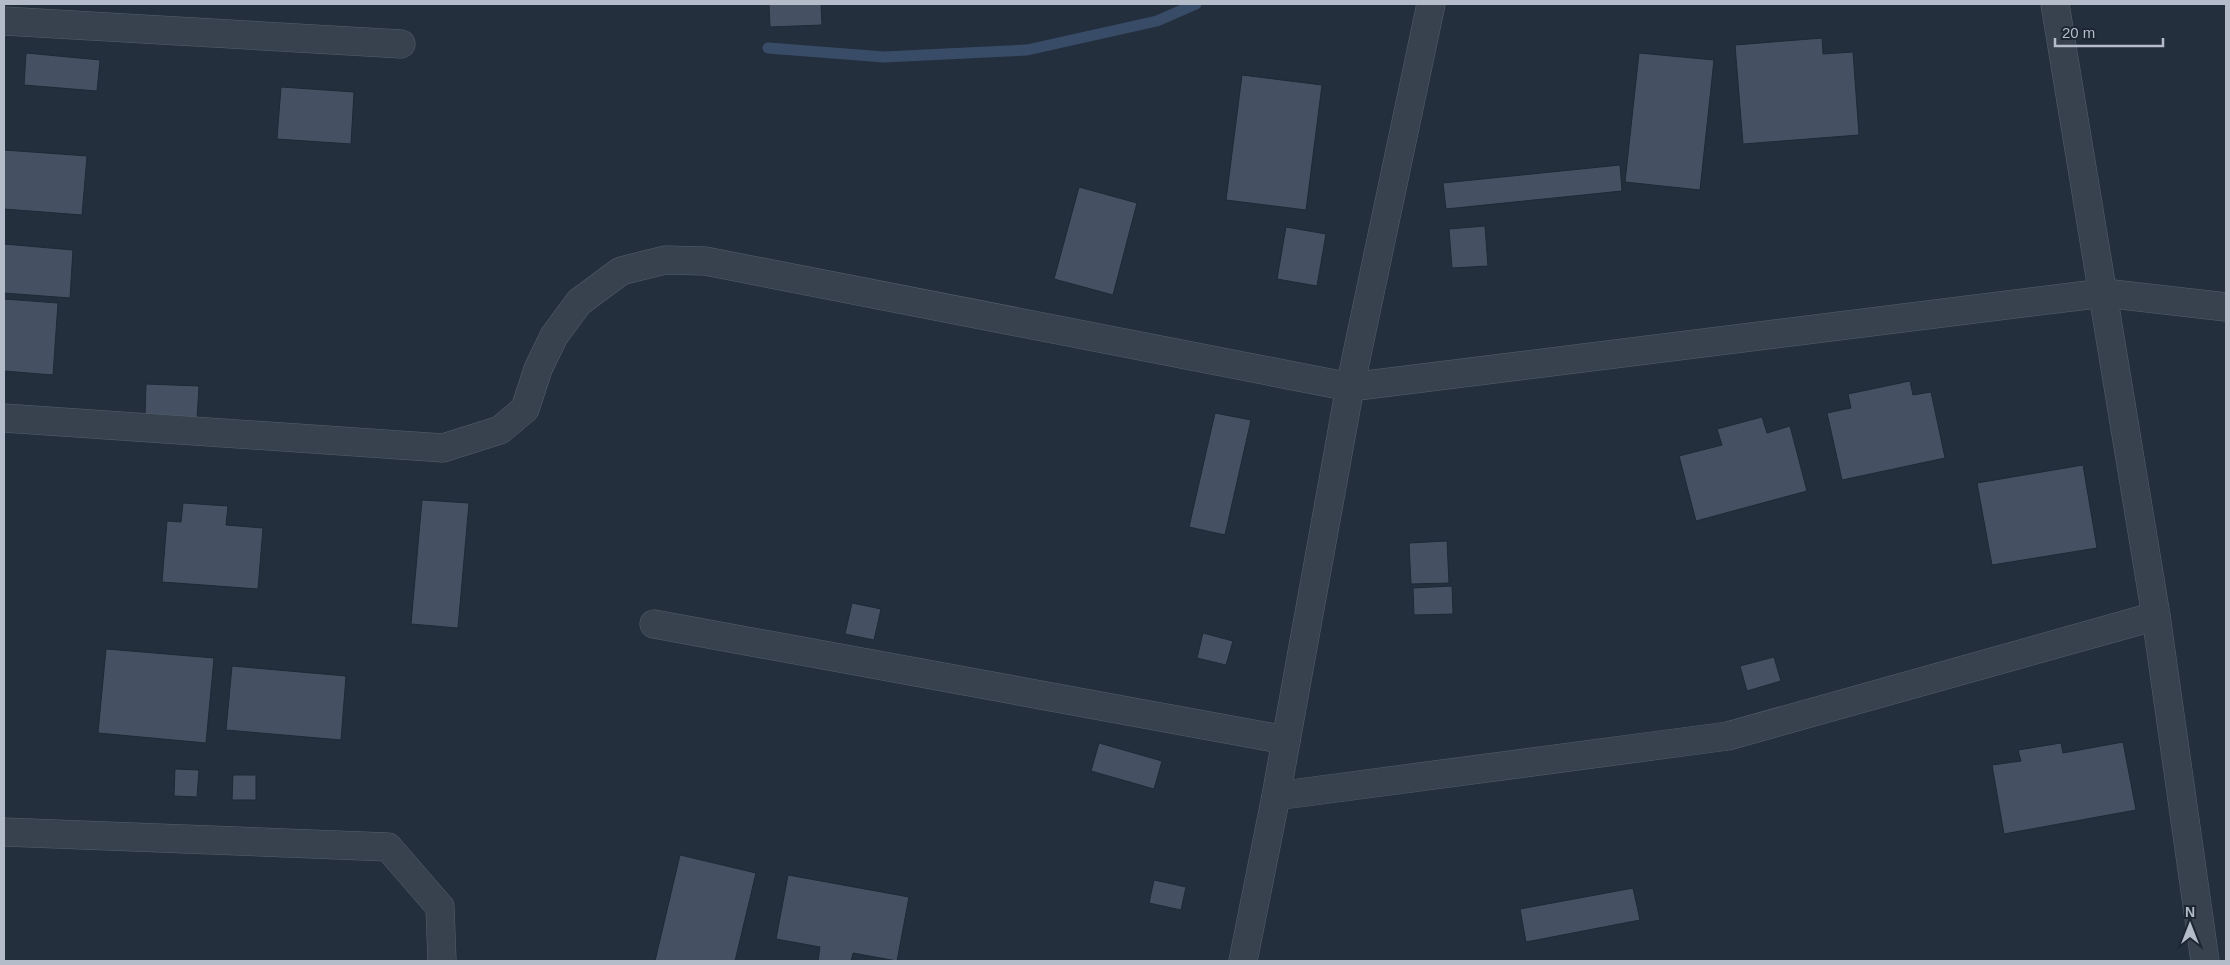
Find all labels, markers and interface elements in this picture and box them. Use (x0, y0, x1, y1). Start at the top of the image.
scale bar (2055, 15, 2162, 47)
text: 20 m (2062, 24, 2095, 41)
north arrow (2165, 900, 2215, 950)
text: N (2185, 904, 2195, 920)

